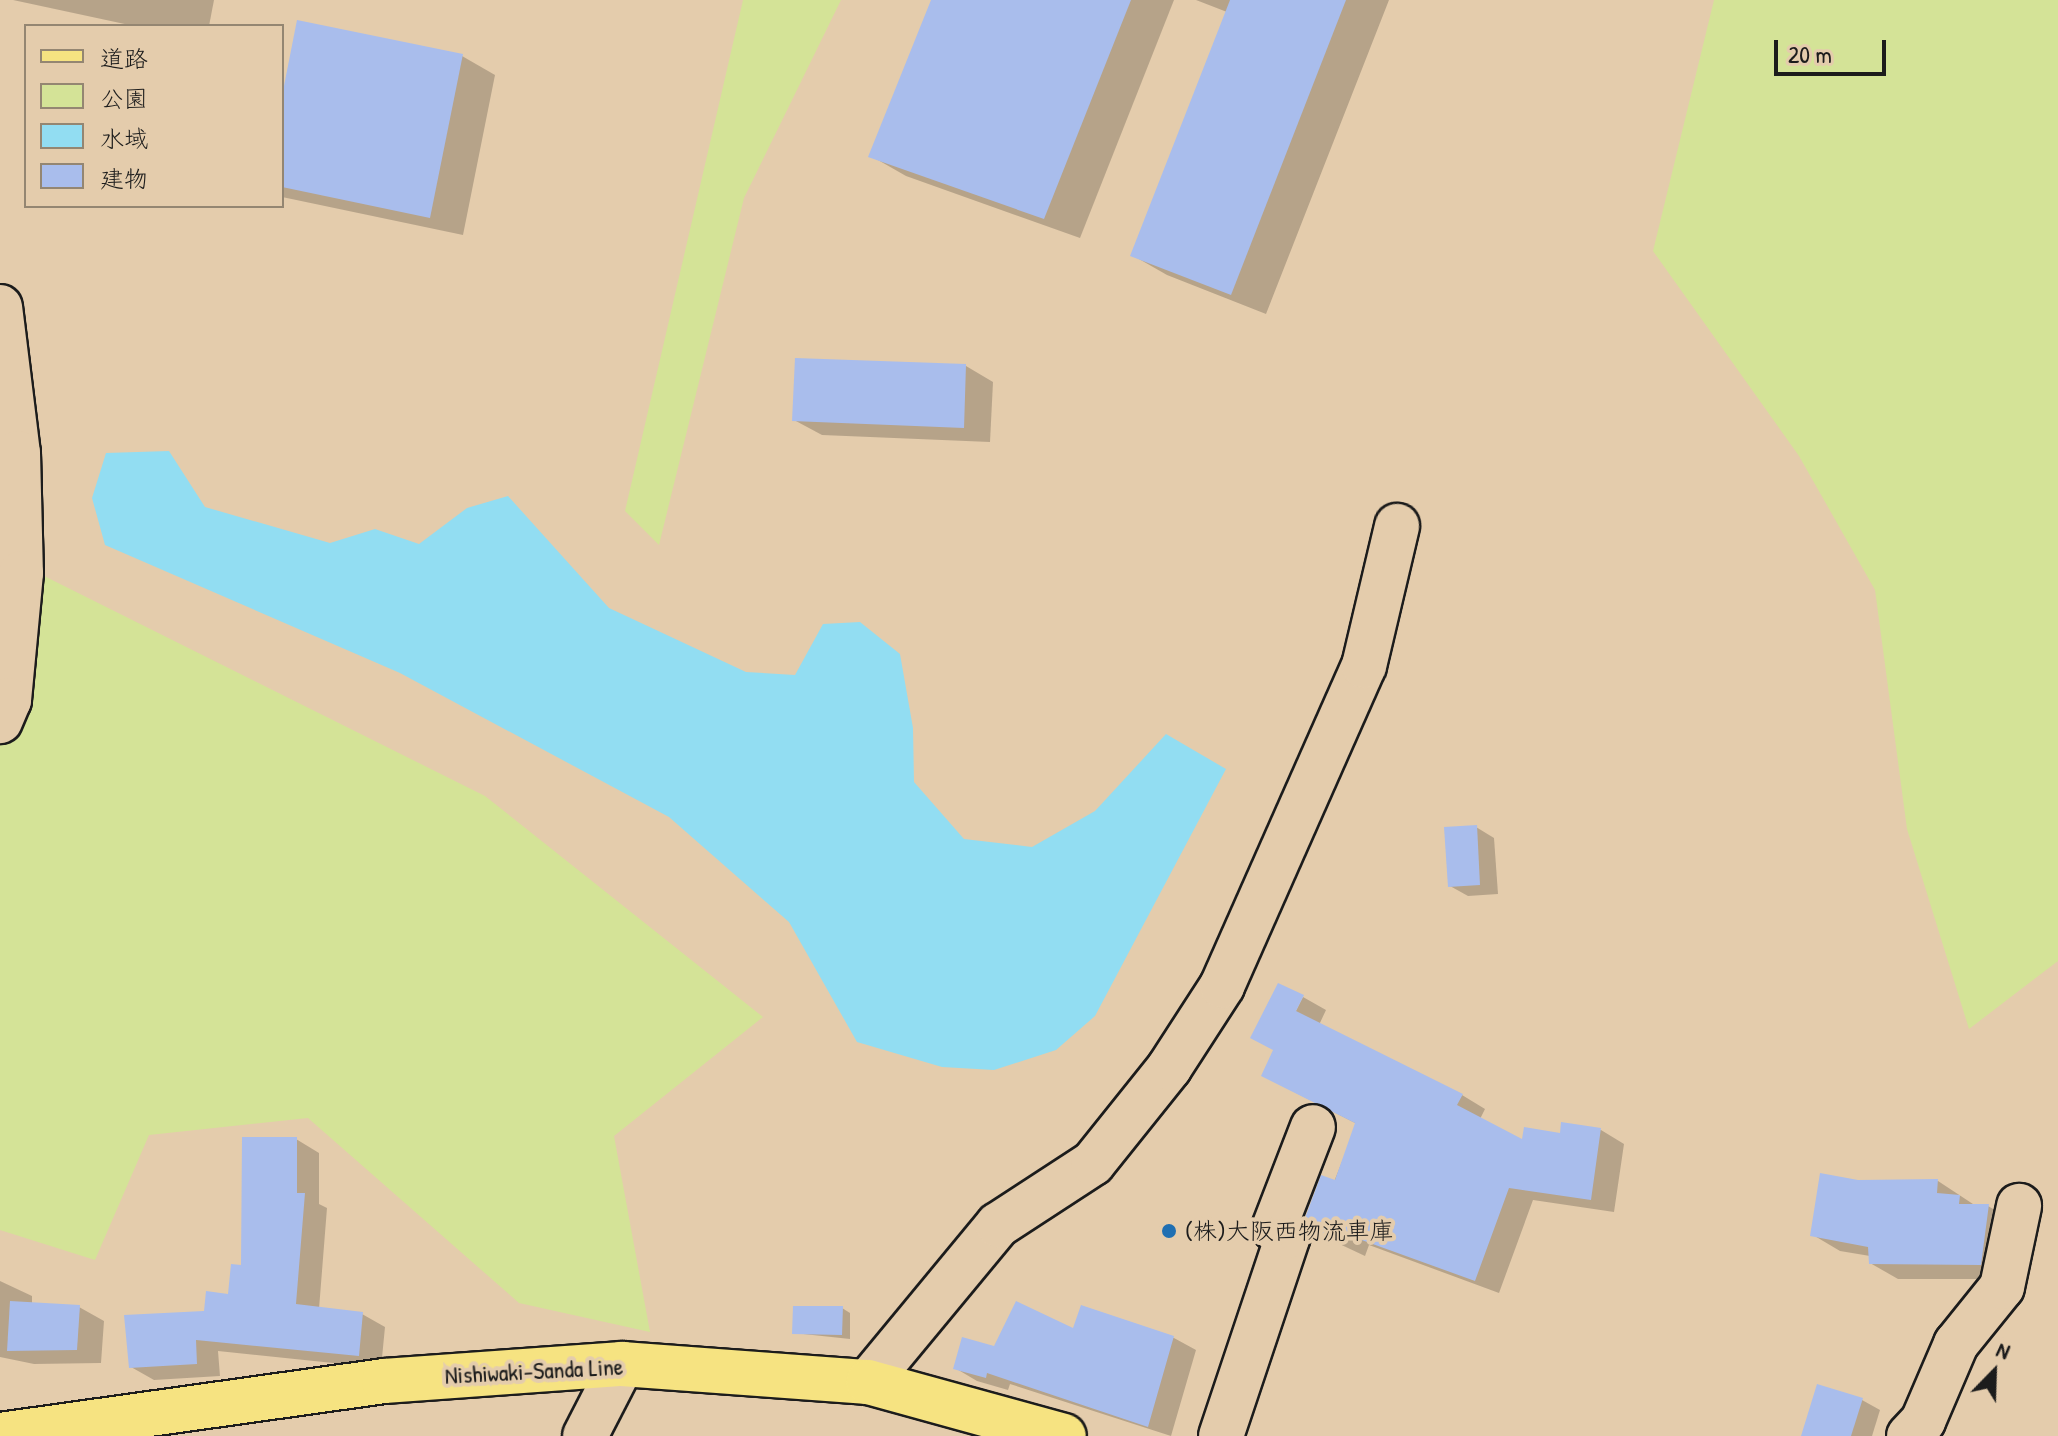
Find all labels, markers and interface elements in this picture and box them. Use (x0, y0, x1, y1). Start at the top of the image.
legend (24, 24, 284, 208)
scale bar (1778, 24, 1890, 74)
text: 20 m (1788, 38, 1832, 70)
text: 道路 (100, 42, 148, 74)
text: 公園 (100, 82, 148, 114)
text: 水域 (100, 122, 148, 154)
text: 建物 (100, 162, 148, 194)
place label: (株)大阪西物流車庫 (1185, 1217, 1394, 1245)
marker: (株)大阪西物流車庫 (1160, 1222, 1178, 1240)
north arrow (1954, 1332, 2034, 1412)
text: N (1992, 1334, 2015, 1366)
street label: Nishiwaki-Sanda Line (444, 1352, 624, 1390)

